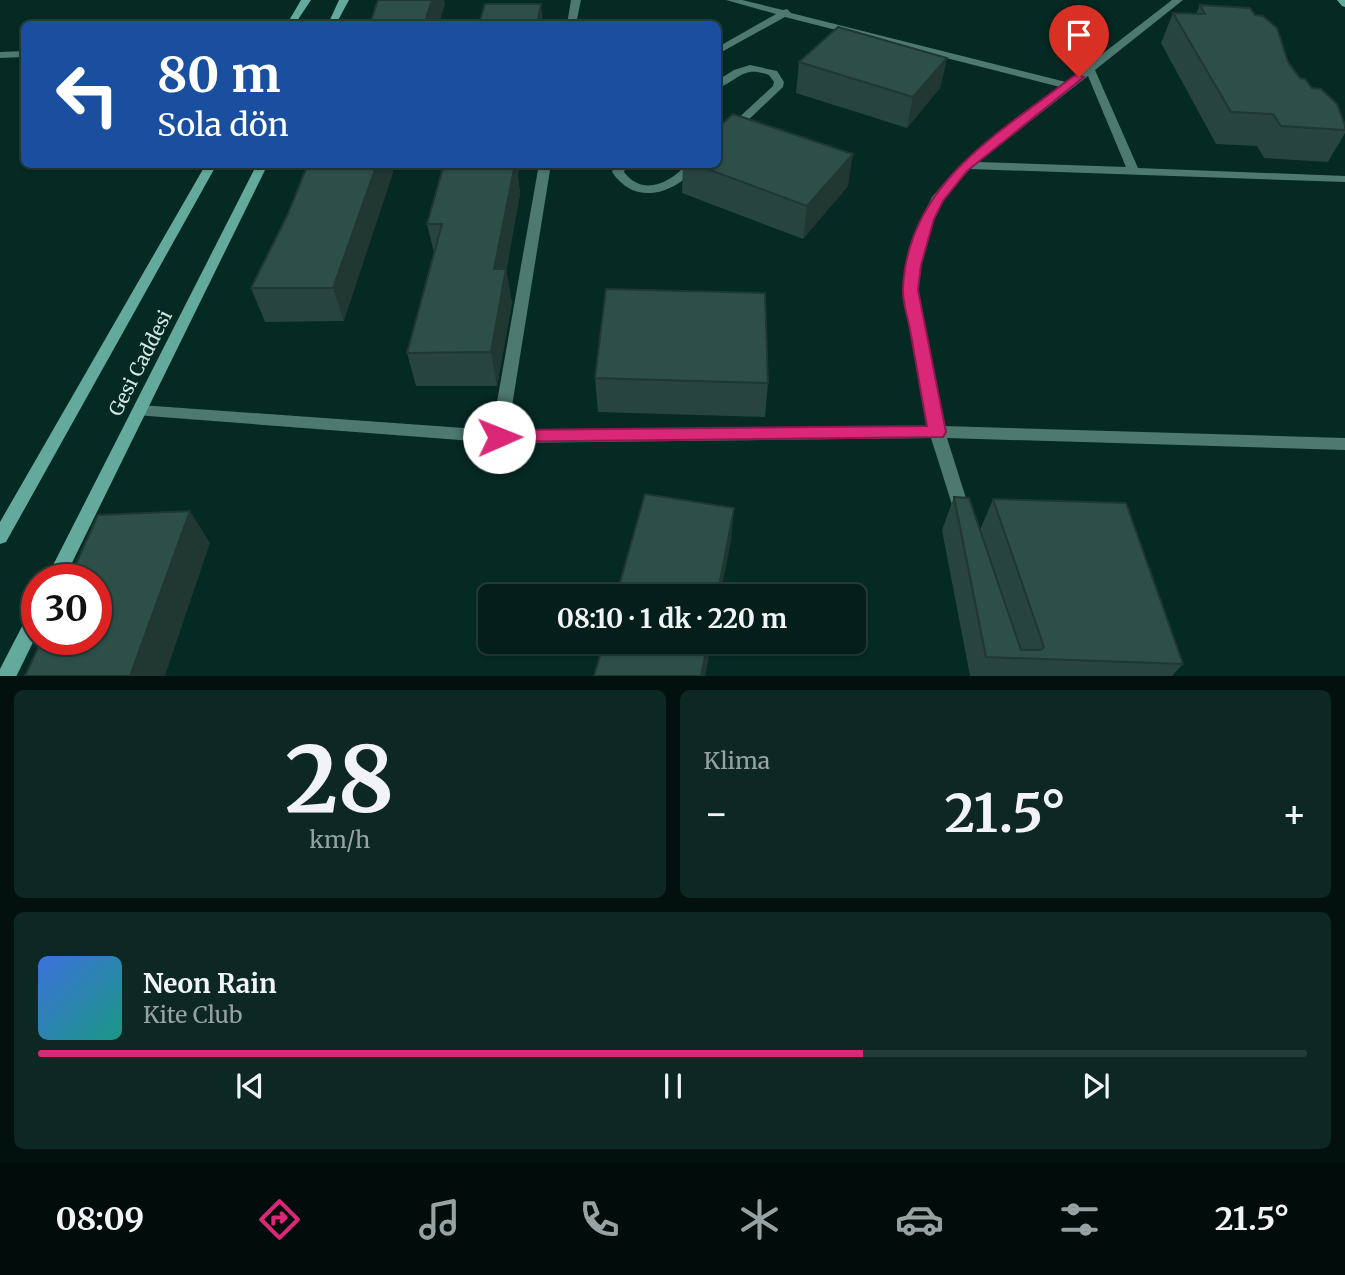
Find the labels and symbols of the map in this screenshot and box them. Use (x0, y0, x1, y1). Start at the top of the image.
pin (1049, 5, 1109, 77)
street label: Gesi Caddesi (103, 306, 177, 420)
position arrow (462, 400, 536, 474)
speed limit sign: 30 (21, 564, 112, 655)

